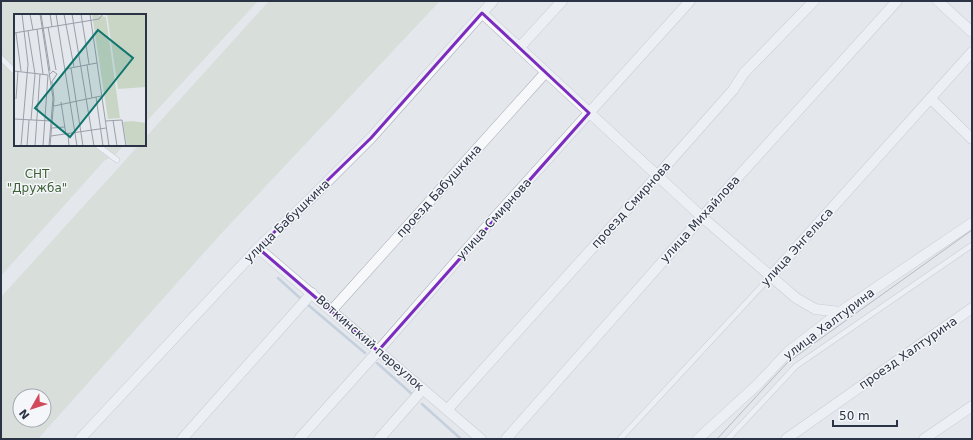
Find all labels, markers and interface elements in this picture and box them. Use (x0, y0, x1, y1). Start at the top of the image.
inset map (14, 14, 146, 146)
street label: проезд Бабушкина (394, 142, 484, 240)
street label: проезд Смирнова (589, 159, 673, 251)
park label: СНТ "Дружба" (7, 167, 67, 195)
street label: улица Михайлова (657, 173, 743, 265)
street label: улица Смирнова (454, 176, 534, 262)
street label: улица Бабушкина (241, 177, 333, 265)
street label: улица Энгельса (758, 205, 836, 289)
street label: улица Халтурина (781, 285, 877, 363)
street label: Воткинский переулок (313, 292, 427, 394)
street label: проезд Халтурина (856, 314, 960, 392)
north arrow (12, 388, 52, 428)
scale bar (833, 402, 897, 428)
text: N (17, 406, 33, 422)
text: 50 m (839, 409, 870, 423)

